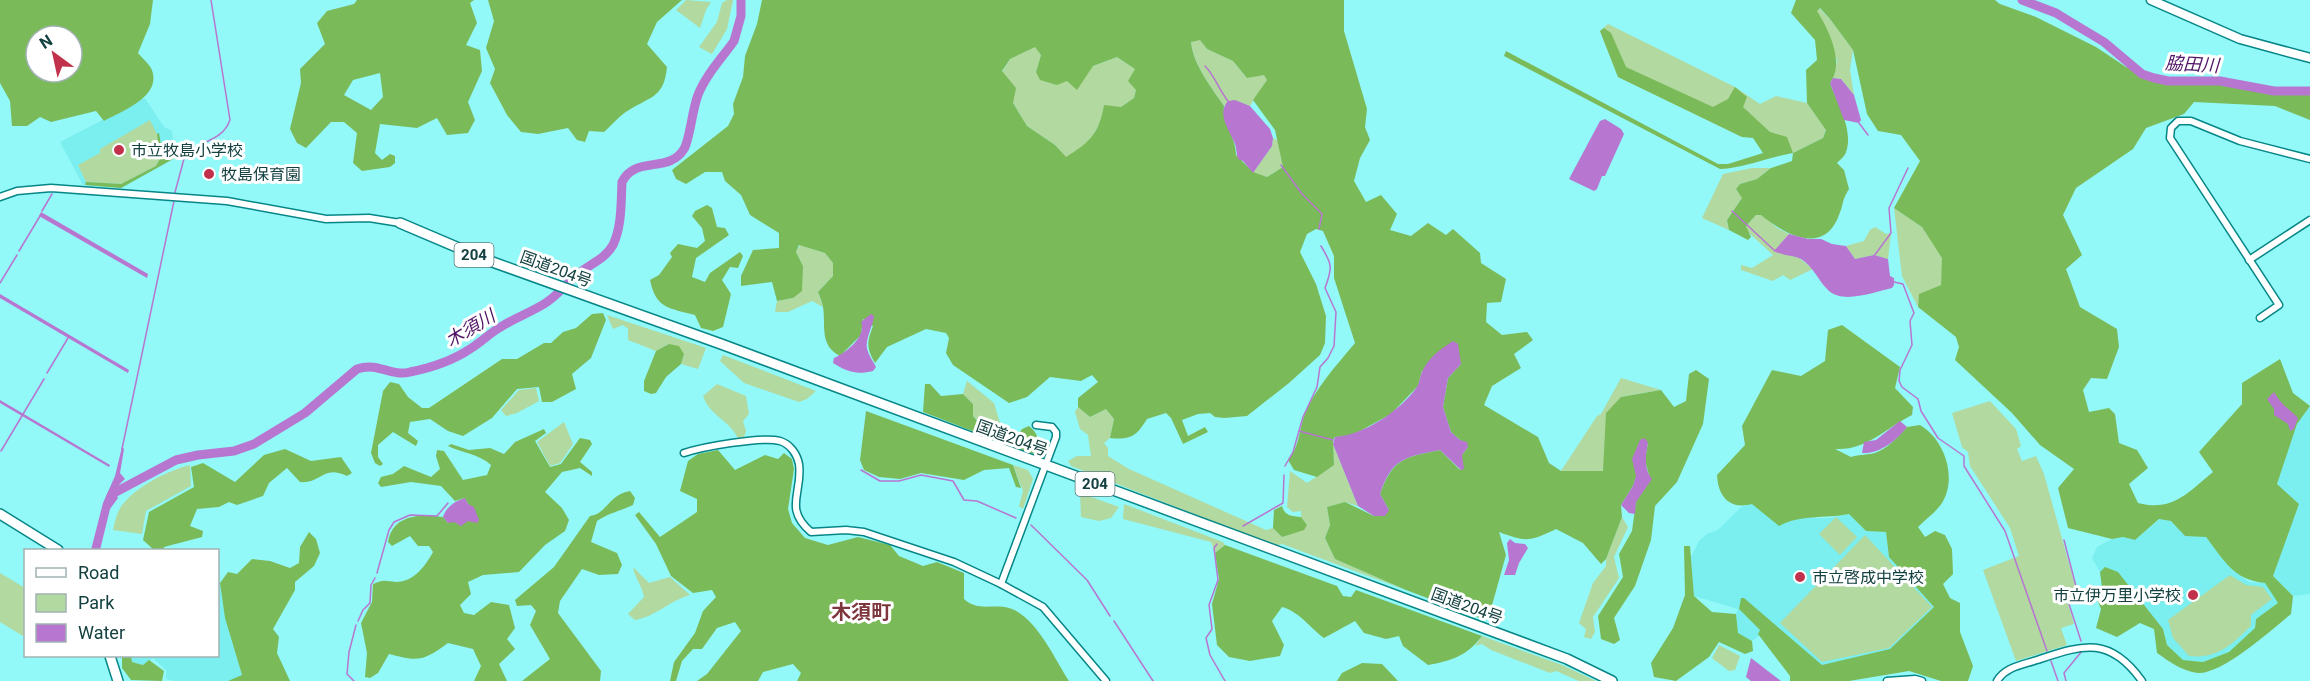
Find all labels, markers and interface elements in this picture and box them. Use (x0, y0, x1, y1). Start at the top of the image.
north arrow (24, 24, 84, 84)
text: N (36, 31, 56, 53)
water label: 脇田川 (2164, 52, 2222, 76)
place label: 市立牧島小学校 (131, 141, 243, 160)
marker: 市立牧島小学校 (112, 143, 126, 157)
place label: 牧島保育園 (221, 165, 301, 184)
marker: 牧島保育園 (202, 167, 216, 181)
road number: 204 (454, 243, 494, 267)
street label: 国道204号 (518, 247, 594, 291)
water label: 木須川 (441, 304, 500, 351)
street label: 国道204号 (974, 416, 1050, 460)
road number: 204 (1076, 472, 1114, 496)
legend (24, 549, 219, 657)
text: Road (78, 562, 119, 583)
place label: 市立啓成中学校 (1812, 568, 1924, 587)
marker: 市立啓成中学校 (1793, 570, 1807, 584)
street label: 国道204号 (1429, 584, 1505, 628)
place label: 市立伊万里小学校 (2053, 586, 2181, 605)
marker: 市立伊万里小学校 (2186, 588, 2200, 602)
text: Park (78, 592, 115, 613)
district label: 木須町 (831, 600, 891, 624)
text: Water (78, 622, 125, 643)

